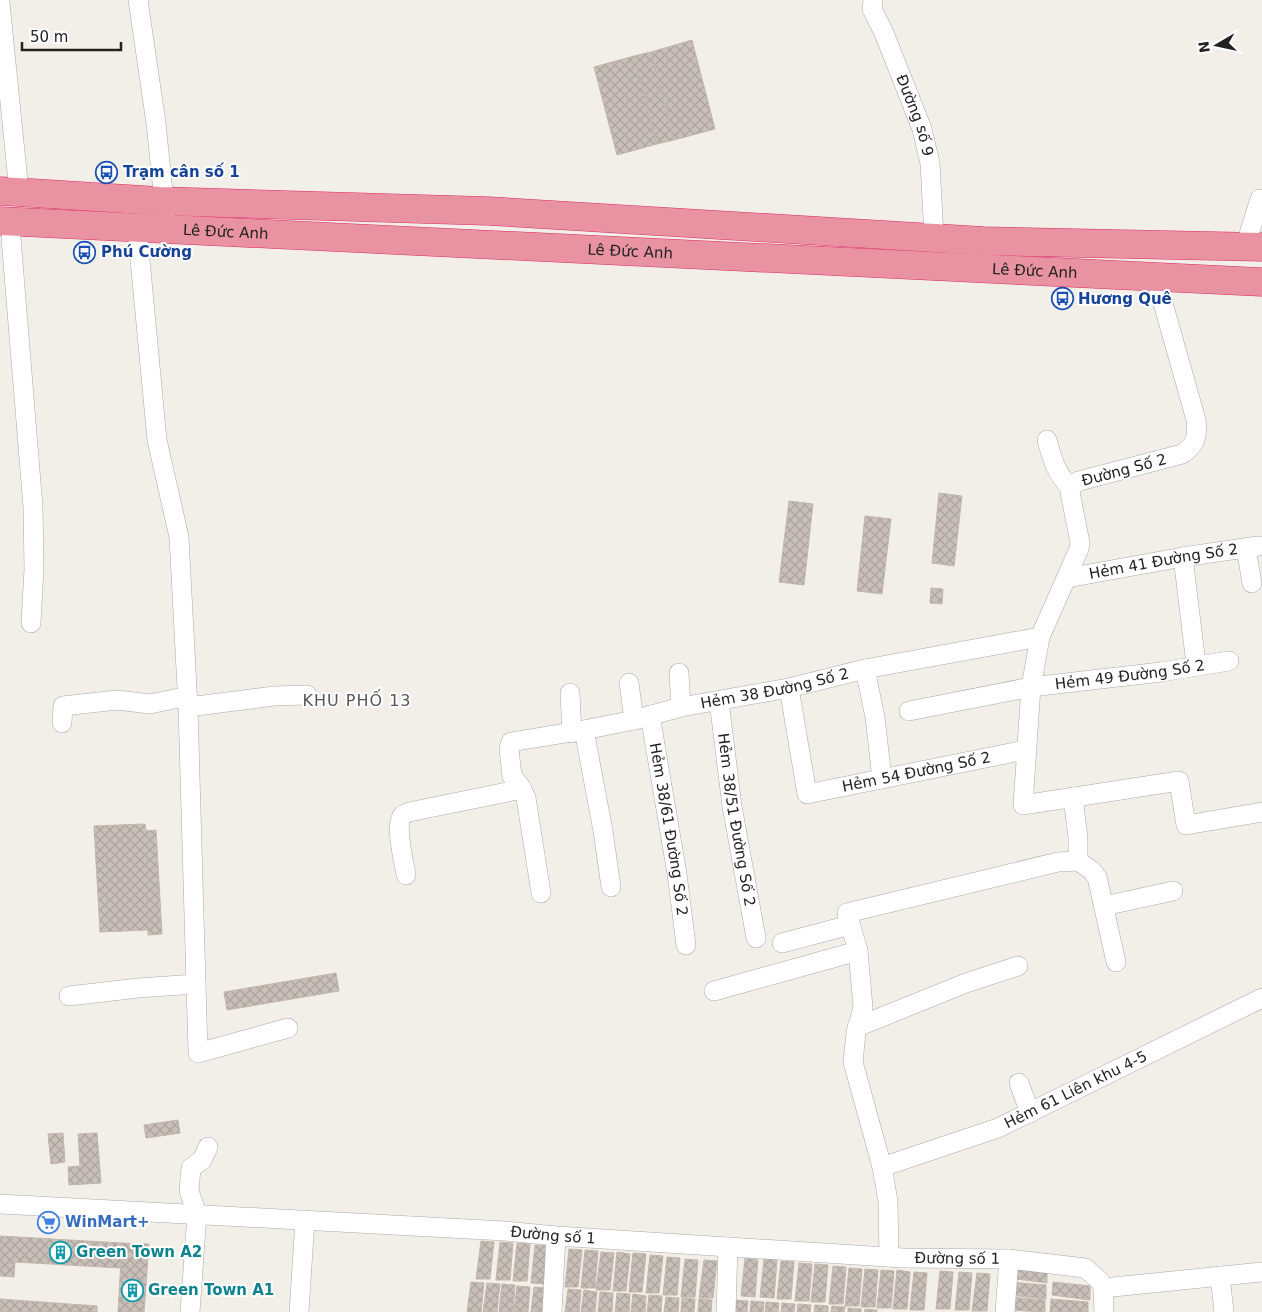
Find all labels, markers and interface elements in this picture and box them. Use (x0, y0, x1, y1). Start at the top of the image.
scale bar (22, 20, 121, 52)
north arrow (1192, 20, 1242, 70)
text: 50 m (30, 28, 68, 46)
text: N (1195, 40, 1213, 54)
street label: Đường số 9 (892, 72, 937, 158)
bus stop icon: Trạm cân số 1 (95, 160, 119, 184)
place label: Trạm cân số 1 (123, 162, 240, 181)
street label: Lê Đức Anh (183, 221, 269, 243)
bus stop icon: Phú Cường (73, 240, 97, 264)
street label: Lê Đức Anh (587, 240, 673, 263)
place label: Phú Cường (101, 243, 192, 261)
street label: Lê Đức Anh (992, 260, 1078, 282)
bus stop icon: Hương Quê (1050, 287, 1074, 311)
place label: Hương Quê (1078, 290, 1172, 308)
street label: Đường Số 2 (1080, 450, 1168, 490)
street label: Hẻm 41 Đường Số 2 (1088, 540, 1239, 583)
street label: Hẻm 49 Đường Số 2 (1054, 656, 1206, 693)
street label: Hẻm 38 Đường Số 2 (699, 664, 851, 712)
district label: KHU PHỐ 13 (302, 689, 412, 710)
street label: Hẻm 38/51 Đường Số 2 (714, 732, 759, 908)
street label: Hẻm 38/61 Đường Số 2 (646, 742, 691, 917)
street label: Hẻm 54 Đường Số 2 (840, 748, 992, 796)
street label: Hẻm 61 Liên khu 4-5 (1001, 1047, 1150, 1132)
supermarket icon: WinMart+ (37, 1210, 61, 1234)
place label: WinMart+ (65, 1213, 150, 1231)
street label: Đường số 1 (510, 1223, 596, 1247)
building icon: Green Town A2 (48, 1240, 72, 1264)
place label: Green Town A2 (76, 1243, 202, 1261)
street label: Đường số 1 (915, 1249, 1000, 1268)
building icon: Green Town A1 (120, 1278, 144, 1302)
place label: Green Town A1 (148, 1281, 274, 1299)

